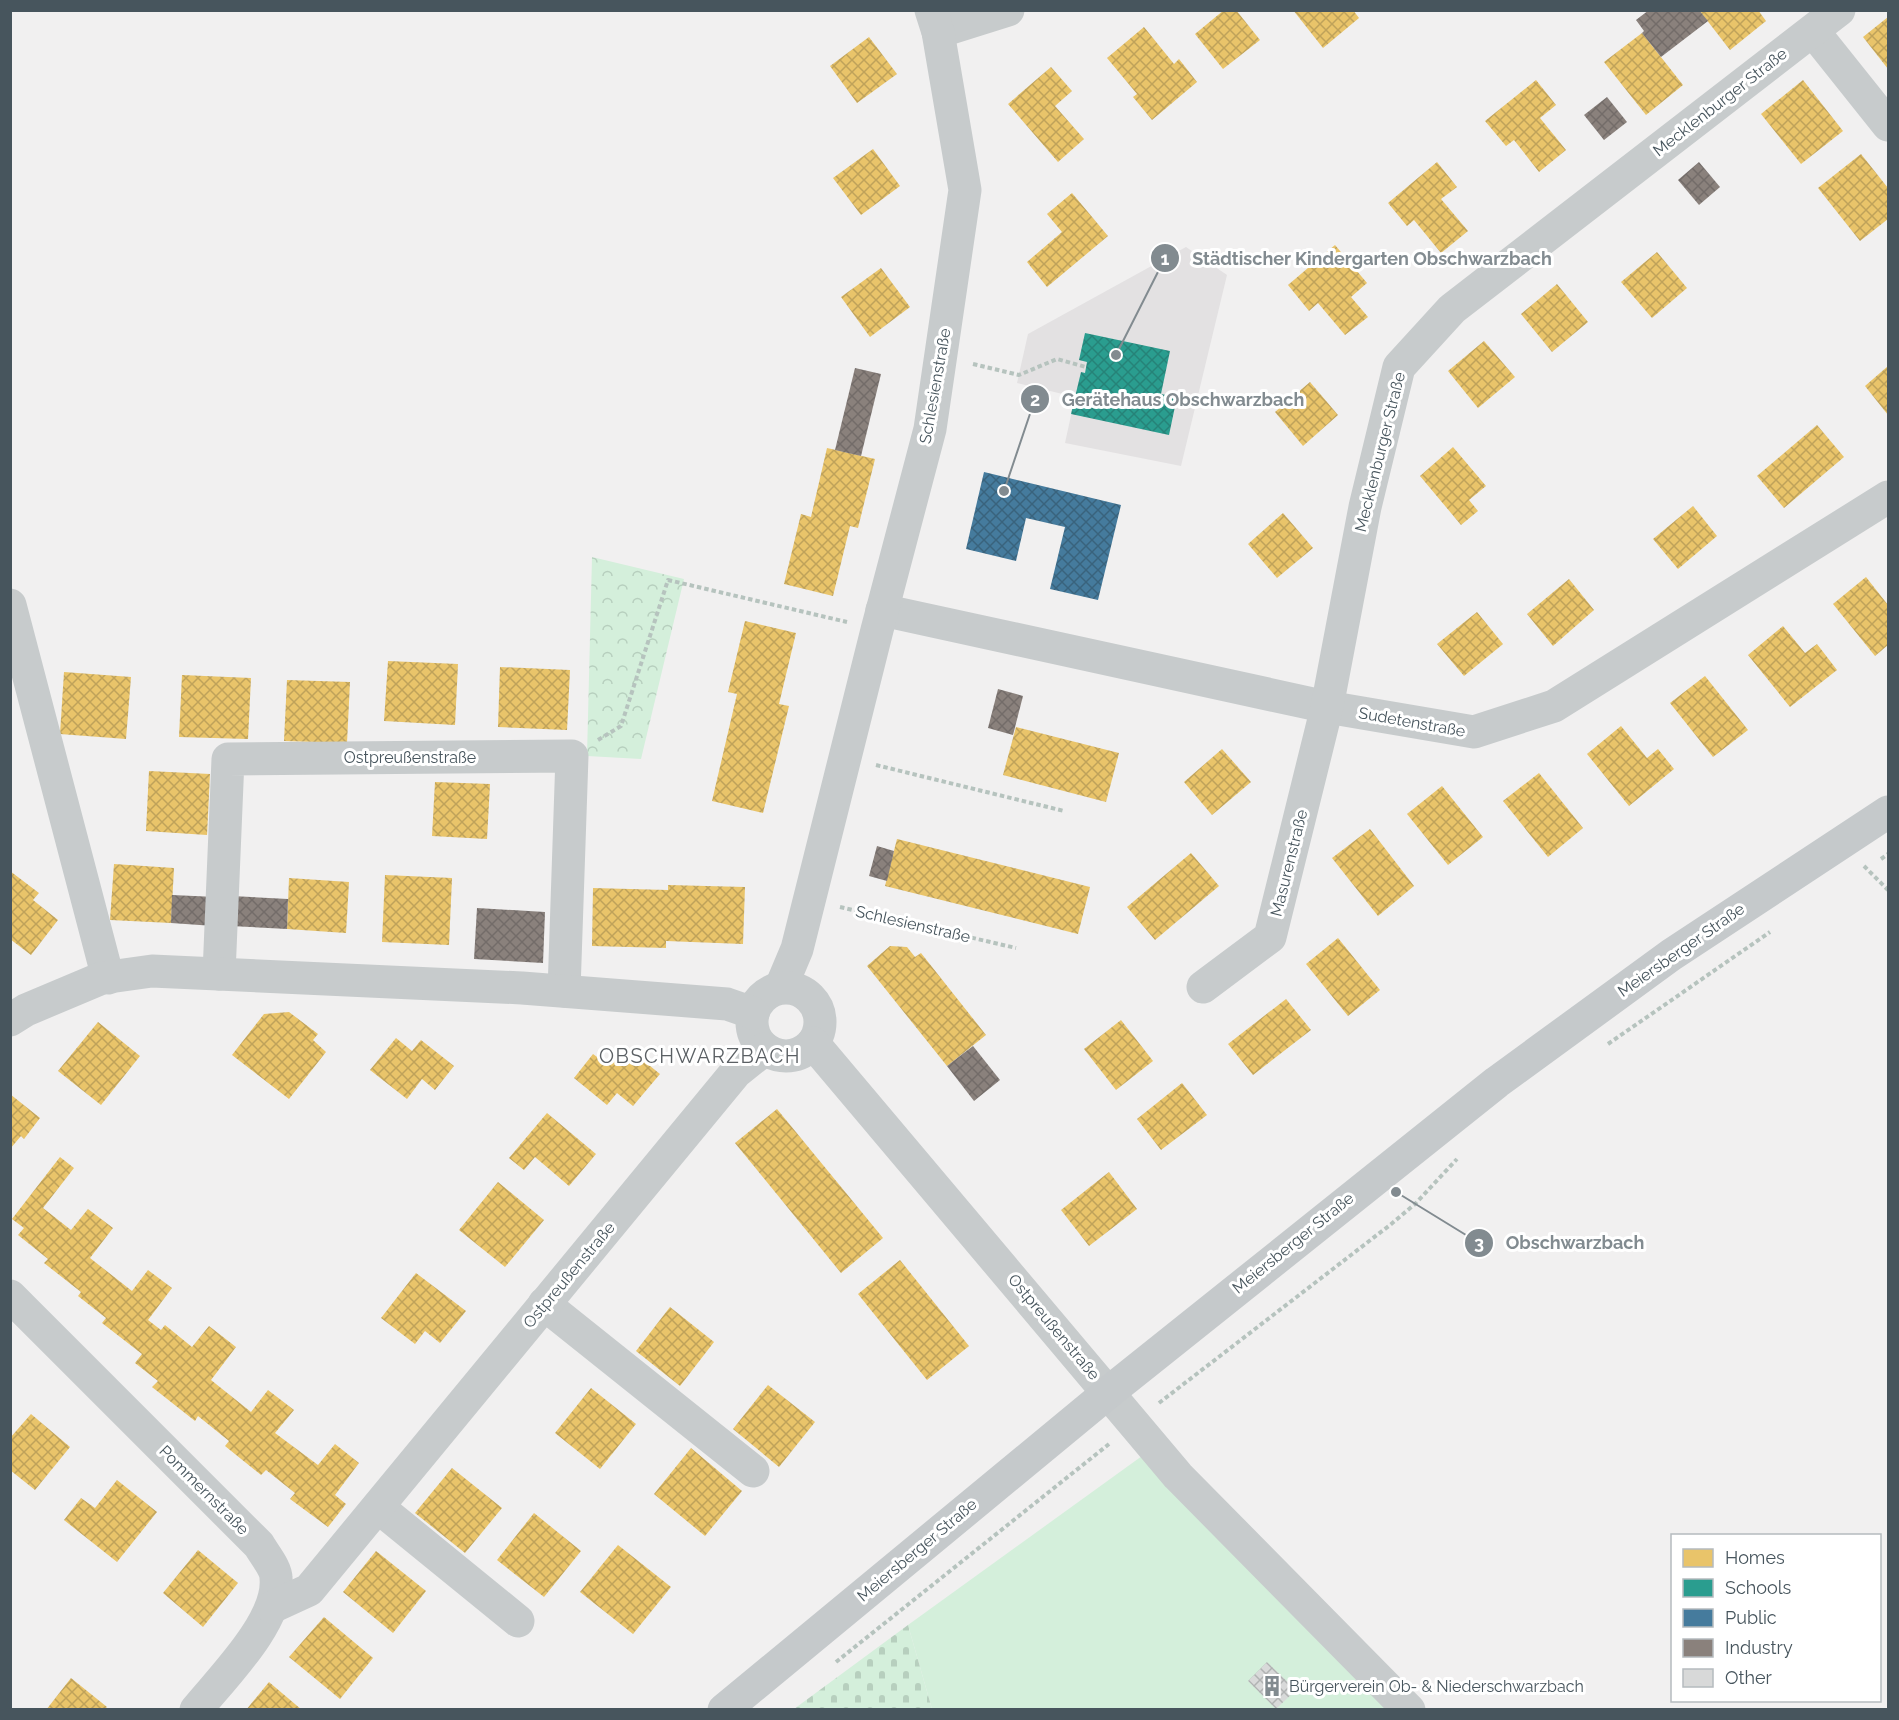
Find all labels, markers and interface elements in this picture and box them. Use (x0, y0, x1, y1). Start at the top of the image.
street label: Mecklenburger Straße (1649, 44, 1791, 160)
callout: Städtischer Kindergarten Obschwarzbach (1150, 240, 1564, 276)
text: 1 (1161, 248, 1170, 269)
text: Städtischer Kindergarten Obschwarzbach (1192, 248, 1552, 269)
street label: Schlesienstraße (915, 327, 955, 445)
street label: Mecklenburger Straße (1351, 370, 1409, 534)
callout: Gerätehaus Obschwarzbach (1020, 381, 1317, 417)
text: 2 (1030, 389, 1040, 410)
text: Gerätehaus Obschwarzbach (1062, 389, 1304, 410)
street label: Sudetenstraße (1357, 703, 1467, 741)
street label: Ostpreußenstraße (344, 748, 476, 767)
street label: Masurenstraße (1267, 808, 1311, 918)
street label: Meiersberger Straße (1614, 899, 1748, 1001)
street label: Schlesienstraße (854, 902, 972, 946)
district label: OBSCHWARZBACH (599, 1044, 801, 1068)
street label: Meiersberger Straße (1229, 1188, 1357, 1298)
street label: Ostpreußenstraße (519, 1218, 619, 1332)
callout: Obschwarzbach (1464, 1225, 1657, 1261)
text: 3 (1474, 1232, 1484, 1253)
text: Obschwarzbach (1506, 1232, 1644, 1253)
street label: Ostpreußenstraße (1004, 1270, 1104, 1384)
street label: Pommernstraße (155, 1441, 253, 1539)
street label: Meiersberger Straße (853, 1494, 981, 1606)
legend (1671, 1534, 1881, 1702)
text: Homes (1725, 1547, 1785, 1568)
text: Schools (1725, 1577, 1792, 1598)
text: Public (1725, 1607, 1777, 1628)
text: Industry (1725, 1637, 1793, 1658)
text: Other (1725, 1667, 1773, 1688)
building icon: Bürgerverein Ob- & Niederschwarzbach (1260, 1674, 1284, 1698)
place label: Bürgerverein Ob- & Niederschwarzbach (1289, 1677, 1584, 1696)

